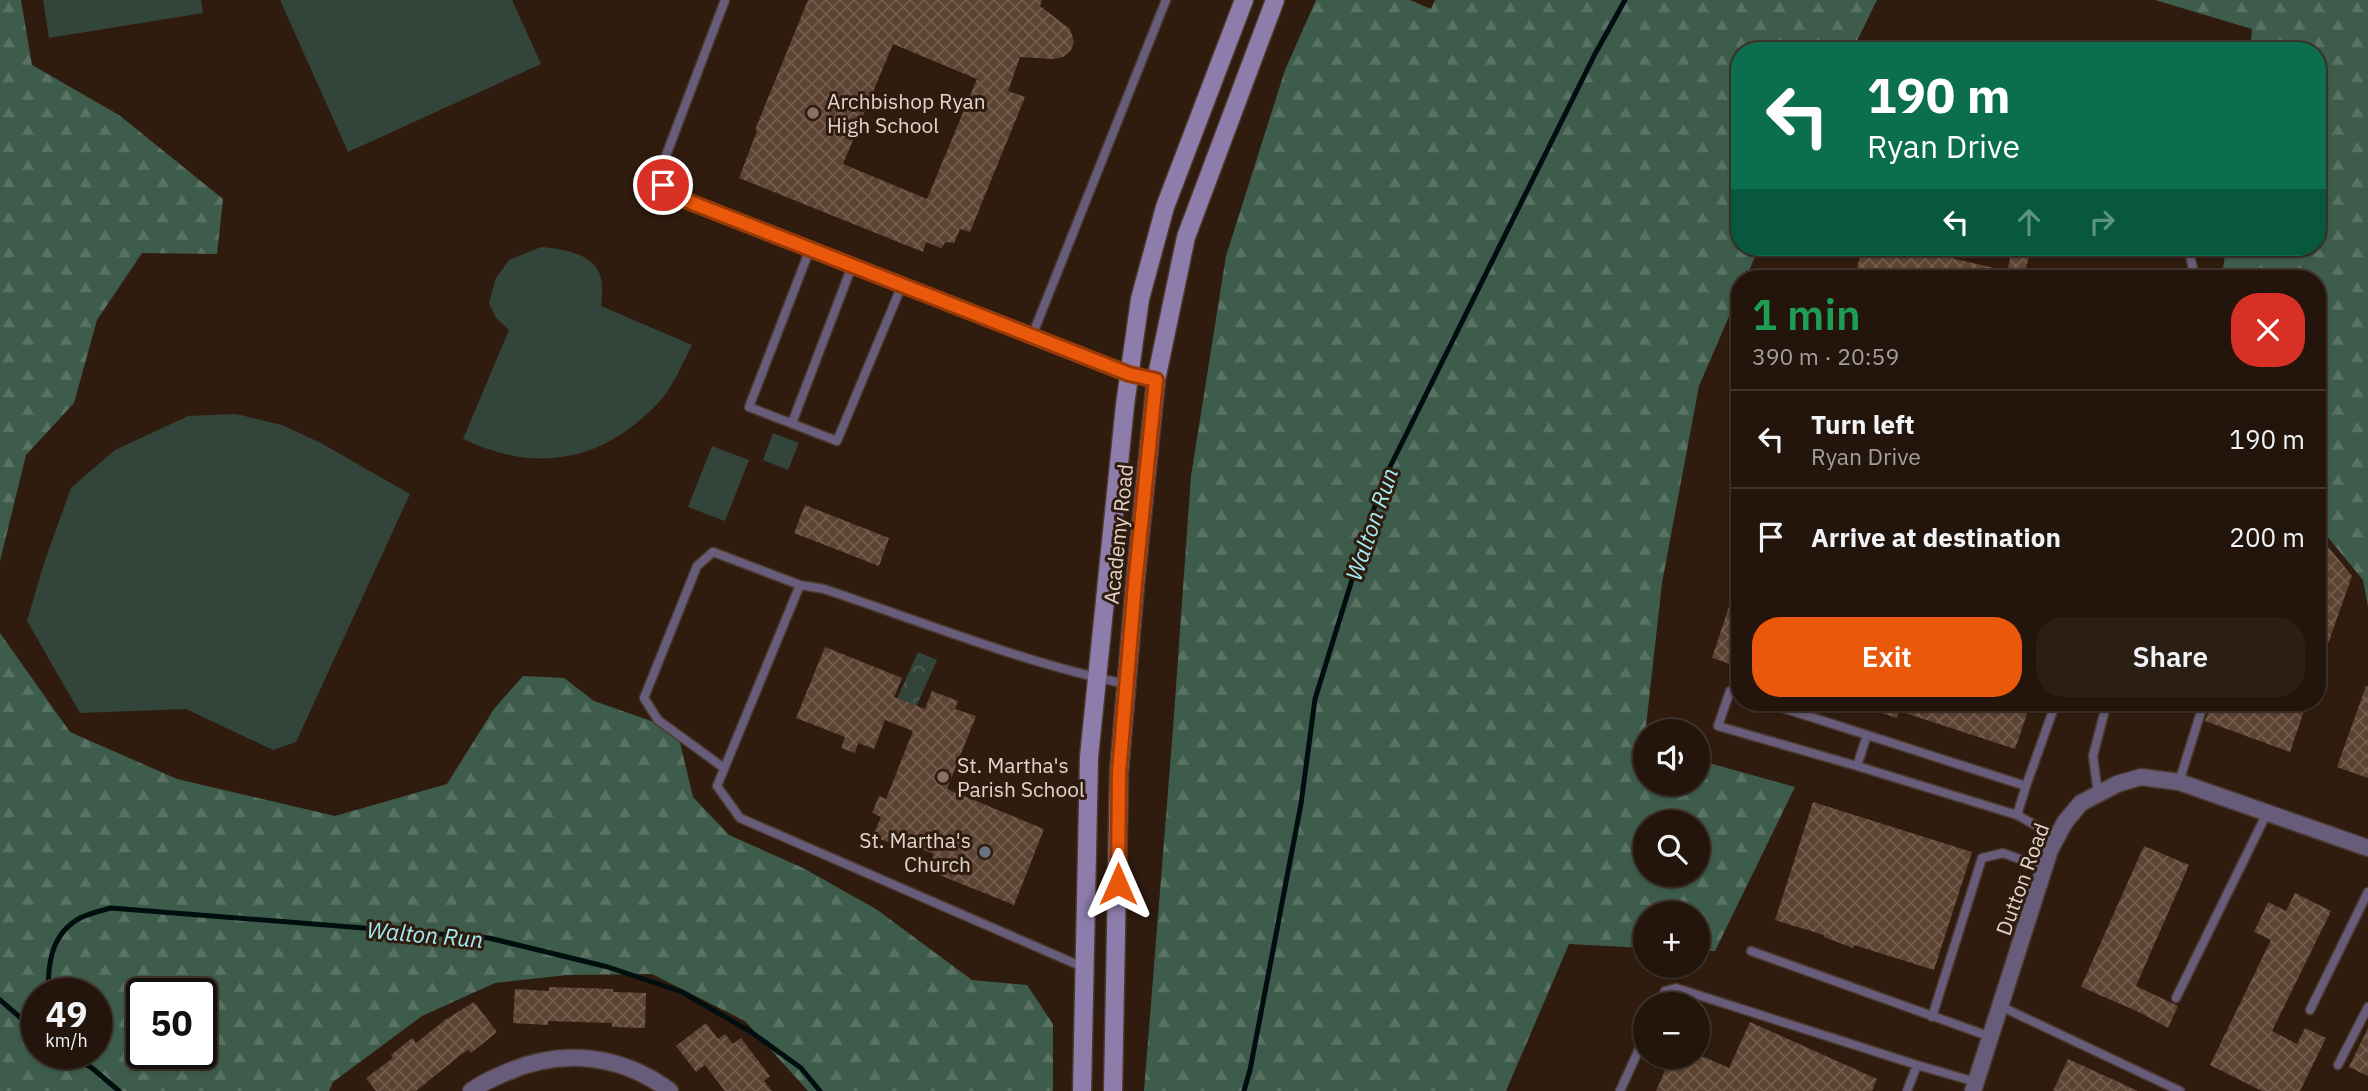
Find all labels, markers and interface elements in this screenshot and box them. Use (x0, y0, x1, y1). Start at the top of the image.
text: 190 m (1867, 63, 2011, 126)
icon: left (1752, 70, 1843, 161)
place label: Archbishop Ryan High School (827, 87, 986, 139)
marker: Archbishop Ryan High School (805, 105, 821, 121)
text: Ryan Drive (1867, 125, 2020, 167)
pin (633, 155, 693, 215)
icon: arrive (644, 166, 682, 204)
icon: left (1937, 203, 1975, 241)
icon: ahead (2010, 203, 2048, 241)
icon: right (2083, 203, 2121, 241)
text: 1 min (1752, 287, 1861, 342)
button: close (2231, 293, 2305, 367)
text: 390 m · 20:59 (1752, 341, 1899, 371)
text: Turn left (1811, 407, 1914, 441)
icon: left (1752, 420, 1790, 458)
text: 190 m (2229, 422, 2305, 456)
text: Ryan Drive (1811, 441, 1921, 471)
street label: Academy Road (1097, 463, 1139, 605)
water label: Walton Run (1338, 464, 1404, 584)
icon: arrive (1752, 518, 1790, 556)
text: Arrive at destination (1811, 520, 2061, 554)
text: 200 m (2229, 520, 2305, 554)
button: Exit (1752, 617, 2022, 697)
button: Share (2036, 617, 2305, 697)
map controls (1633, 719, 1710, 1069)
button: sound (1633, 719, 1710, 796)
place label: St. Martha's Parish School (957, 751, 1085, 803)
marker: St. Martha's Parish School (935, 769, 951, 785)
button: search (1633, 810, 1710, 887)
street label: Dutton Road (1989, 819, 2055, 939)
place label: St. Martha's Church (859, 826, 971, 878)
marker: St. Martha's Church (977, 844, 993, 860)
position arrow (1081, 847, 1155, 921)
button: + (1633, 901, 1710, 978)
water label: Walton Run (365, 914, 485, 954)
speed limit sign: 50 (126, 978, 217, 1069)
text: 49 (45, 991, 88, 1037)
button: − (1633, 992, 1710, 1069)
text: km/h (45, 1029, 88, 1052)

